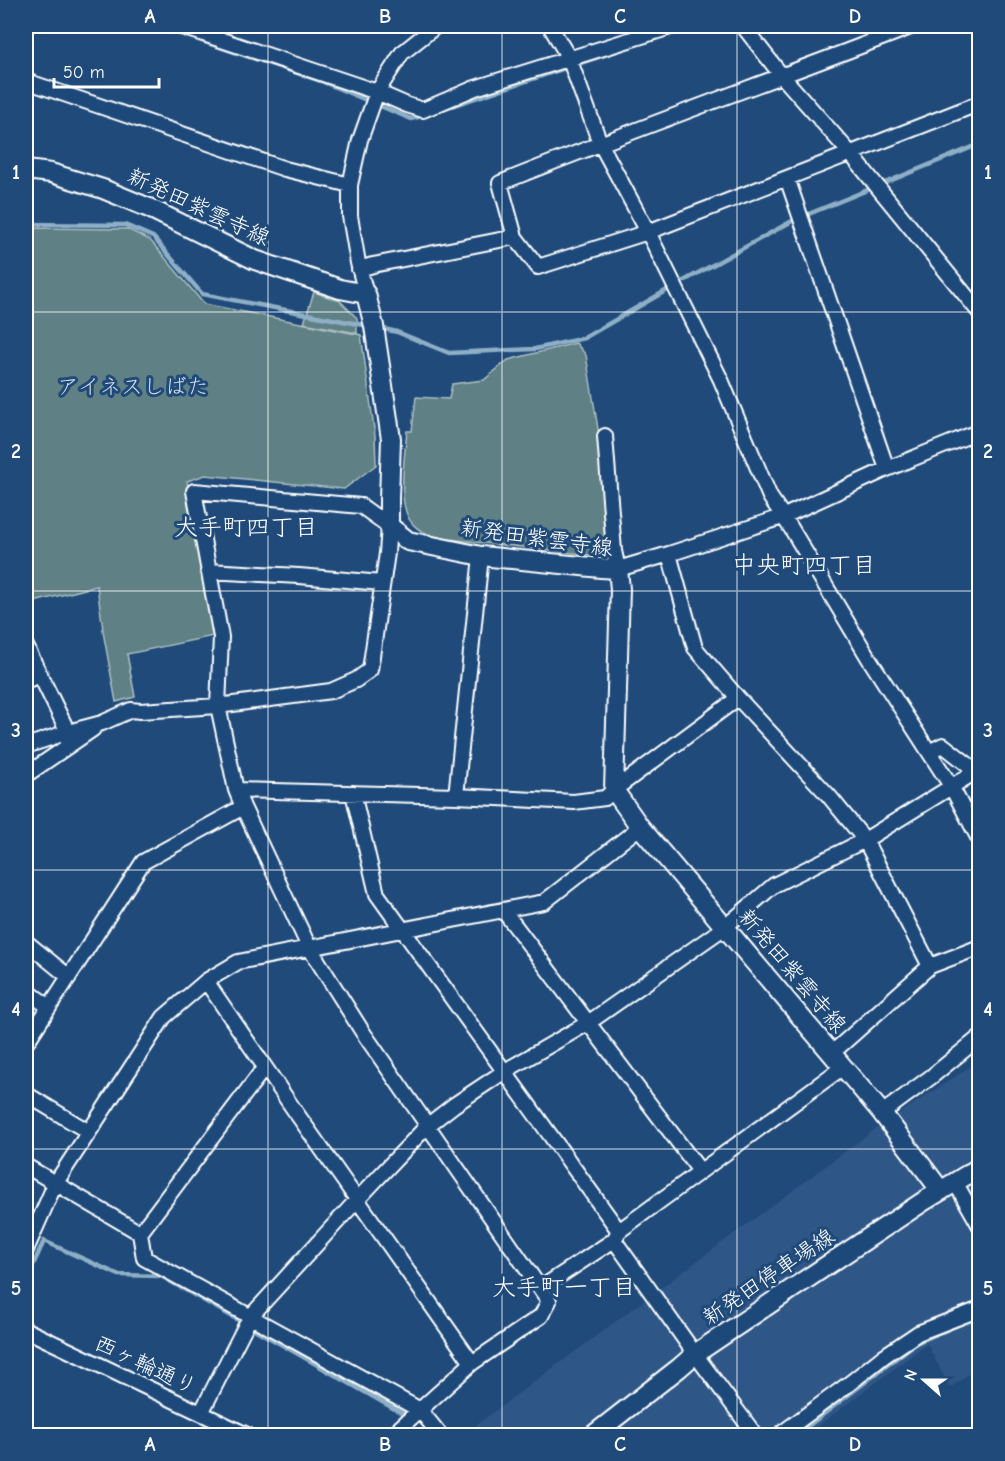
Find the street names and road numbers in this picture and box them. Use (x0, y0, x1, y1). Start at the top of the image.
street label: 新発田紫雲寺線 (123, 163, 274, 251)
street label: 新発田紫雲寺線 (459, 514, 615, 562)
street label: 新発田紫雲寺線 (733, 903, 852, 1038)
street label: 新発田停車場線 (697, 1223, 840, 1331)
street label: 西ヶ輪通り (90, 1330, 201, 1400)

